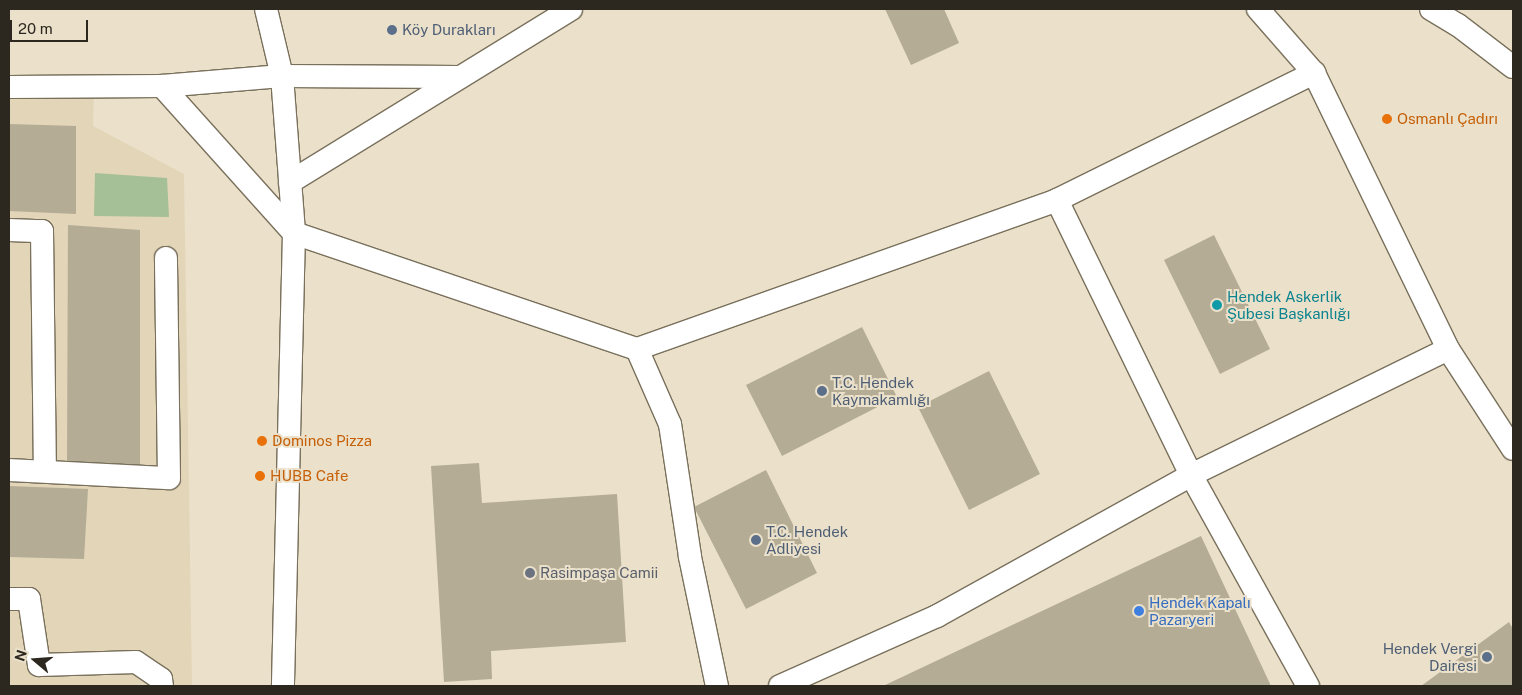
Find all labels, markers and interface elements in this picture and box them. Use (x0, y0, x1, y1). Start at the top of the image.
scale bar (12, 10, 90, 42)
text: 20 m (18, 20, 53, 37)
place label: Köy Durakları (402, 21, 496, 39)
marker: Köy Durakları (386, 24, 398, 36)
place label: Osmanlı Çadırı (1397, 110, 1498, 128)
marker: Osmanlı Çadırı (1381, 113, 1393, 125)
place label: Hendek Askerlik Şubesi Başkanlığı (1227, 287, 1350, 322)
marker: Hendek Askerlik Şubesi Başkanlığı (1211, 299, 1223, 311)
place label: T.C. Hendek Kaymakamlığı (832, 373, 930, 408)
marker: T.C. Hendek Kaymakamlığı (816, 385, 828, 397)
place label: Dominos Pizza (272, 432, 372, 450)
marker: Dominos Pizza (256, 435, 268, 447)
place label: HUBB Cafe (270, 467, 348, 485)
marker: HUBB Cafe (254, 470, 266, 482)
place label: T.C. Hendek Adliyesi (766, 522, 848, 557)
marker: T.C. Hendek Adliyesi (750, 534, 762, 546)
place label: Rasimpaşa Camii (540, 564, 658, 582)
marker: Rasimpaşa Camii (524, 567, 536, 579)
place label: Hendek Kapalı Pazaryeri (1149, 593, 1251, 628)
marker: Hendek Kapalı Pazaryeri (1133, 605, 1145, 617)
north arrow (10, 635, 60, 685)
place label: Hendek Vergi Dairesi (1382, 639, 1477, 674)
text: N (11, 648, 30, 663)
marker: Hendek Vergi Dairesi (1481, 651, 1493, 663)

